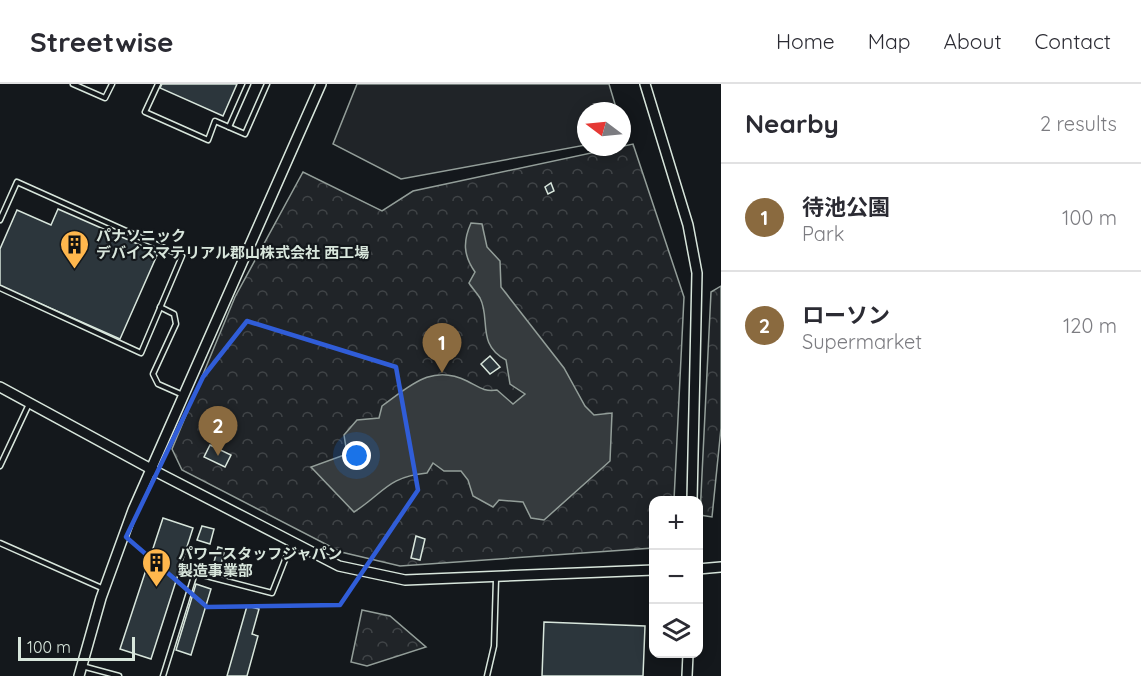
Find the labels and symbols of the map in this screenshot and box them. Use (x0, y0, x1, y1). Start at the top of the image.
north arrow (577, 102, 631, 156)
place label: パナソニック デバイスマテリアル郡山株式会社 西工場 (96, 226, 369, 262)
building icon: パナソニック デバイスマテリアル郡山株式会社 西工場 (59, 228, 91, 270)
pin: 1 (422, 324, 462, 373)
pin: 2 (198, 406, 238, 456)
your location (342, 441, 371, 470)
place label: パワースタッフジャパン 製造事業部 (178, 544, 342, 580)
building icon: パワースタッフジャパン 製造事業部 (141, 546, 173, 588)
scale bar (18, 634, 135, 662)

